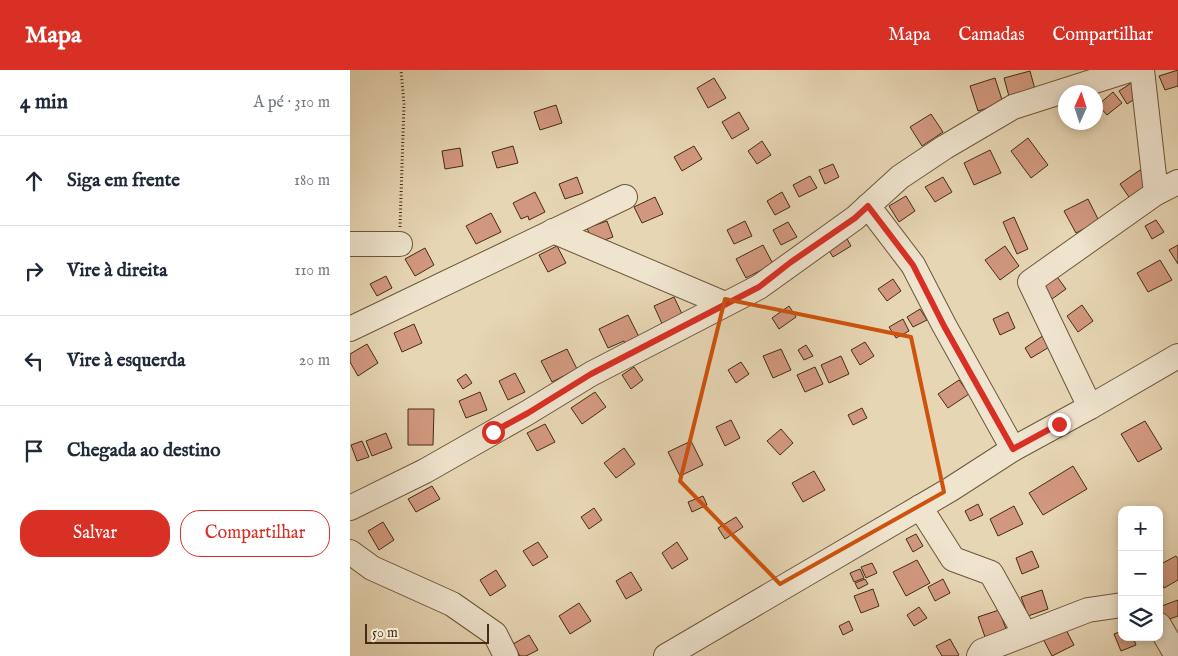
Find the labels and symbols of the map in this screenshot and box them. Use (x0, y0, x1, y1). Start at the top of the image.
north arrow (1058, 85, 1103, 130)
route end (1048, 413, 1071, 436)
route start (482, 421, 505, 444)
scale bar (365, 621, 489, 644)

